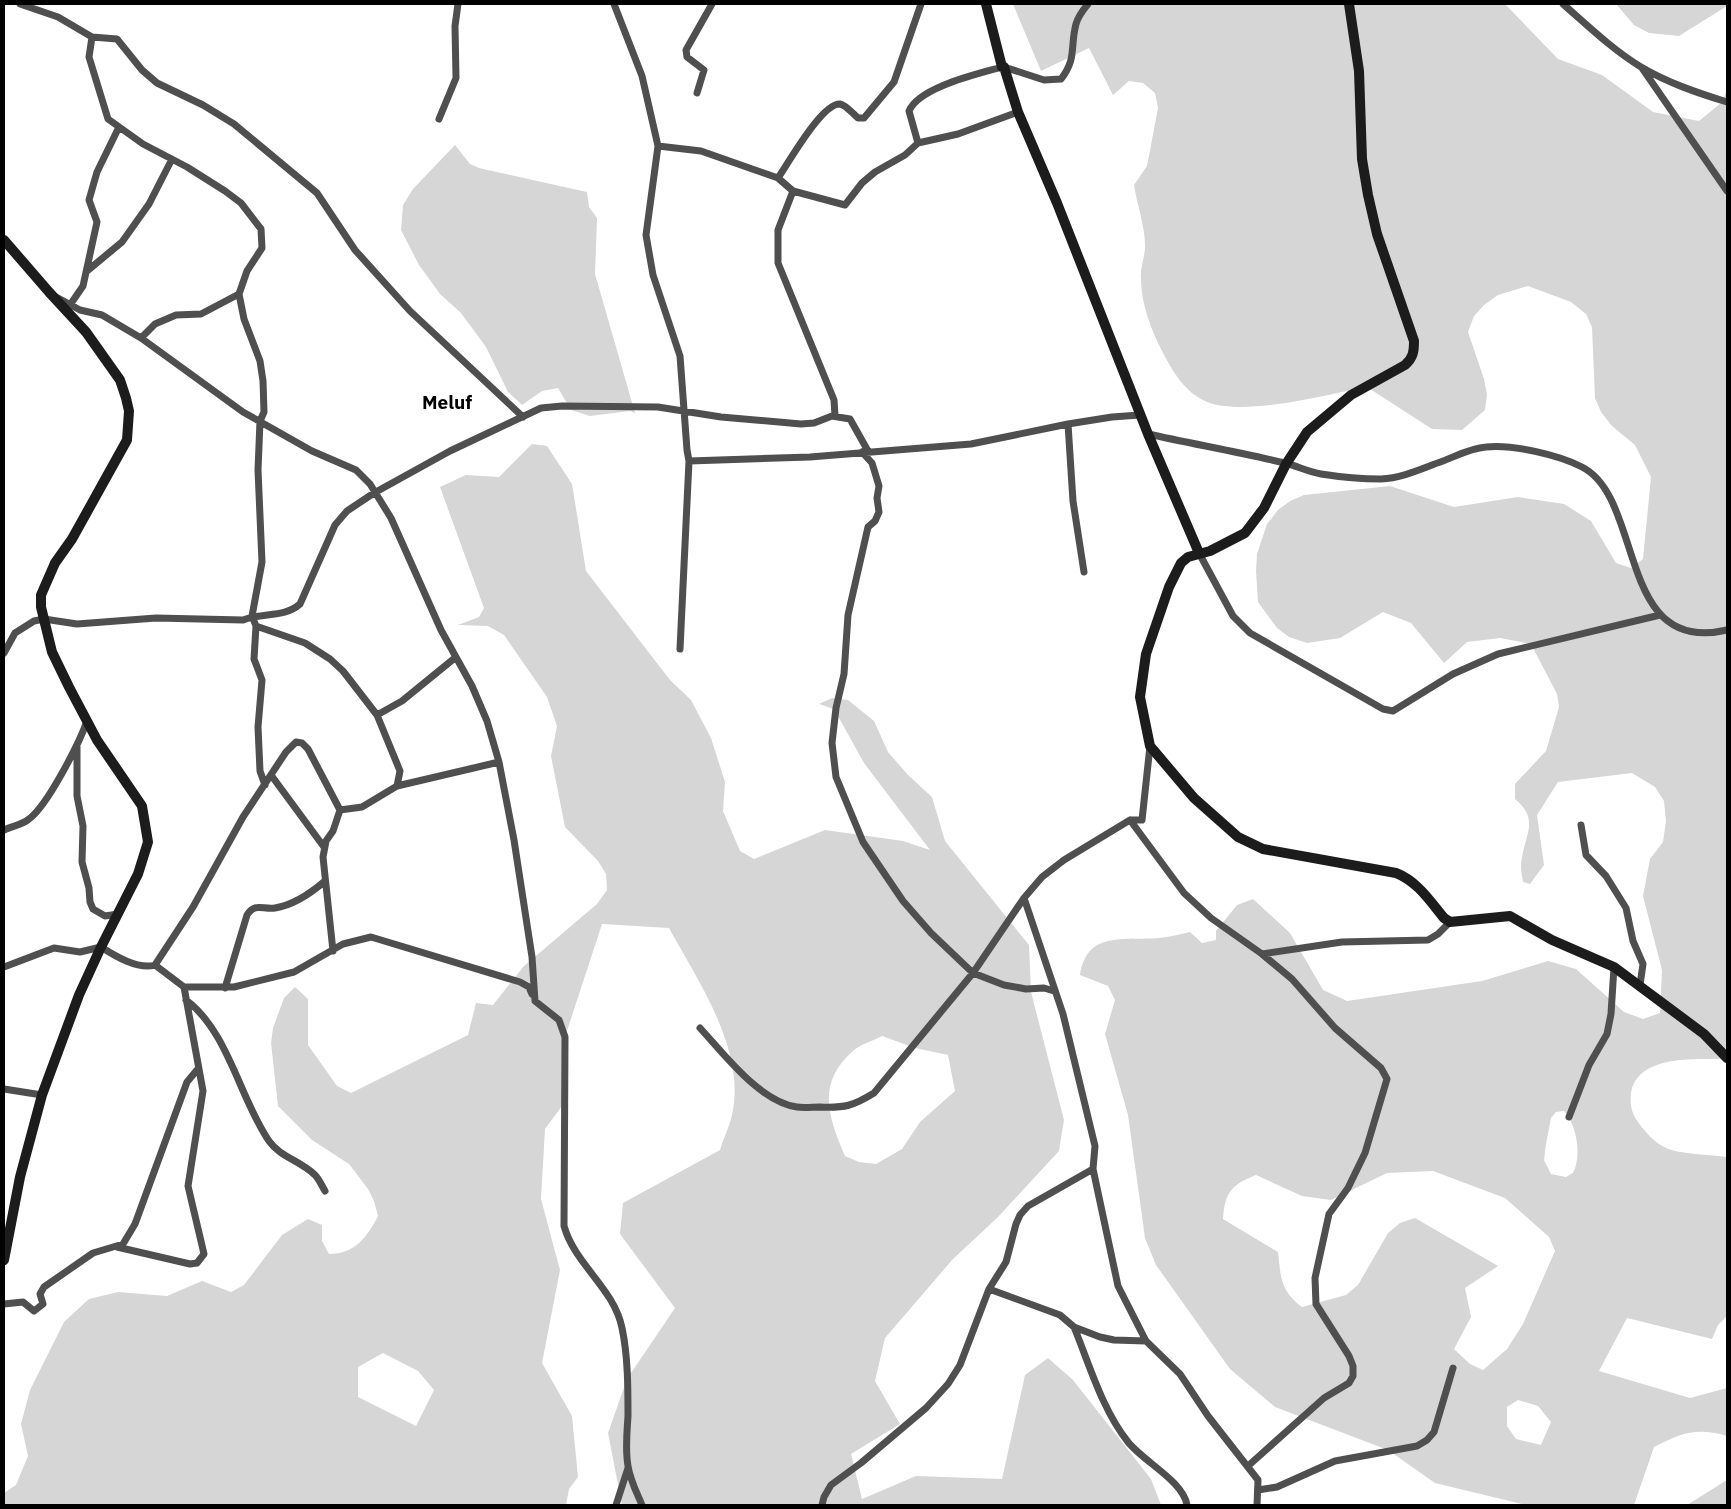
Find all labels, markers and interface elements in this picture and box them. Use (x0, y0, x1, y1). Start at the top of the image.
district label: Meluf (422, 390, 472, 414)

